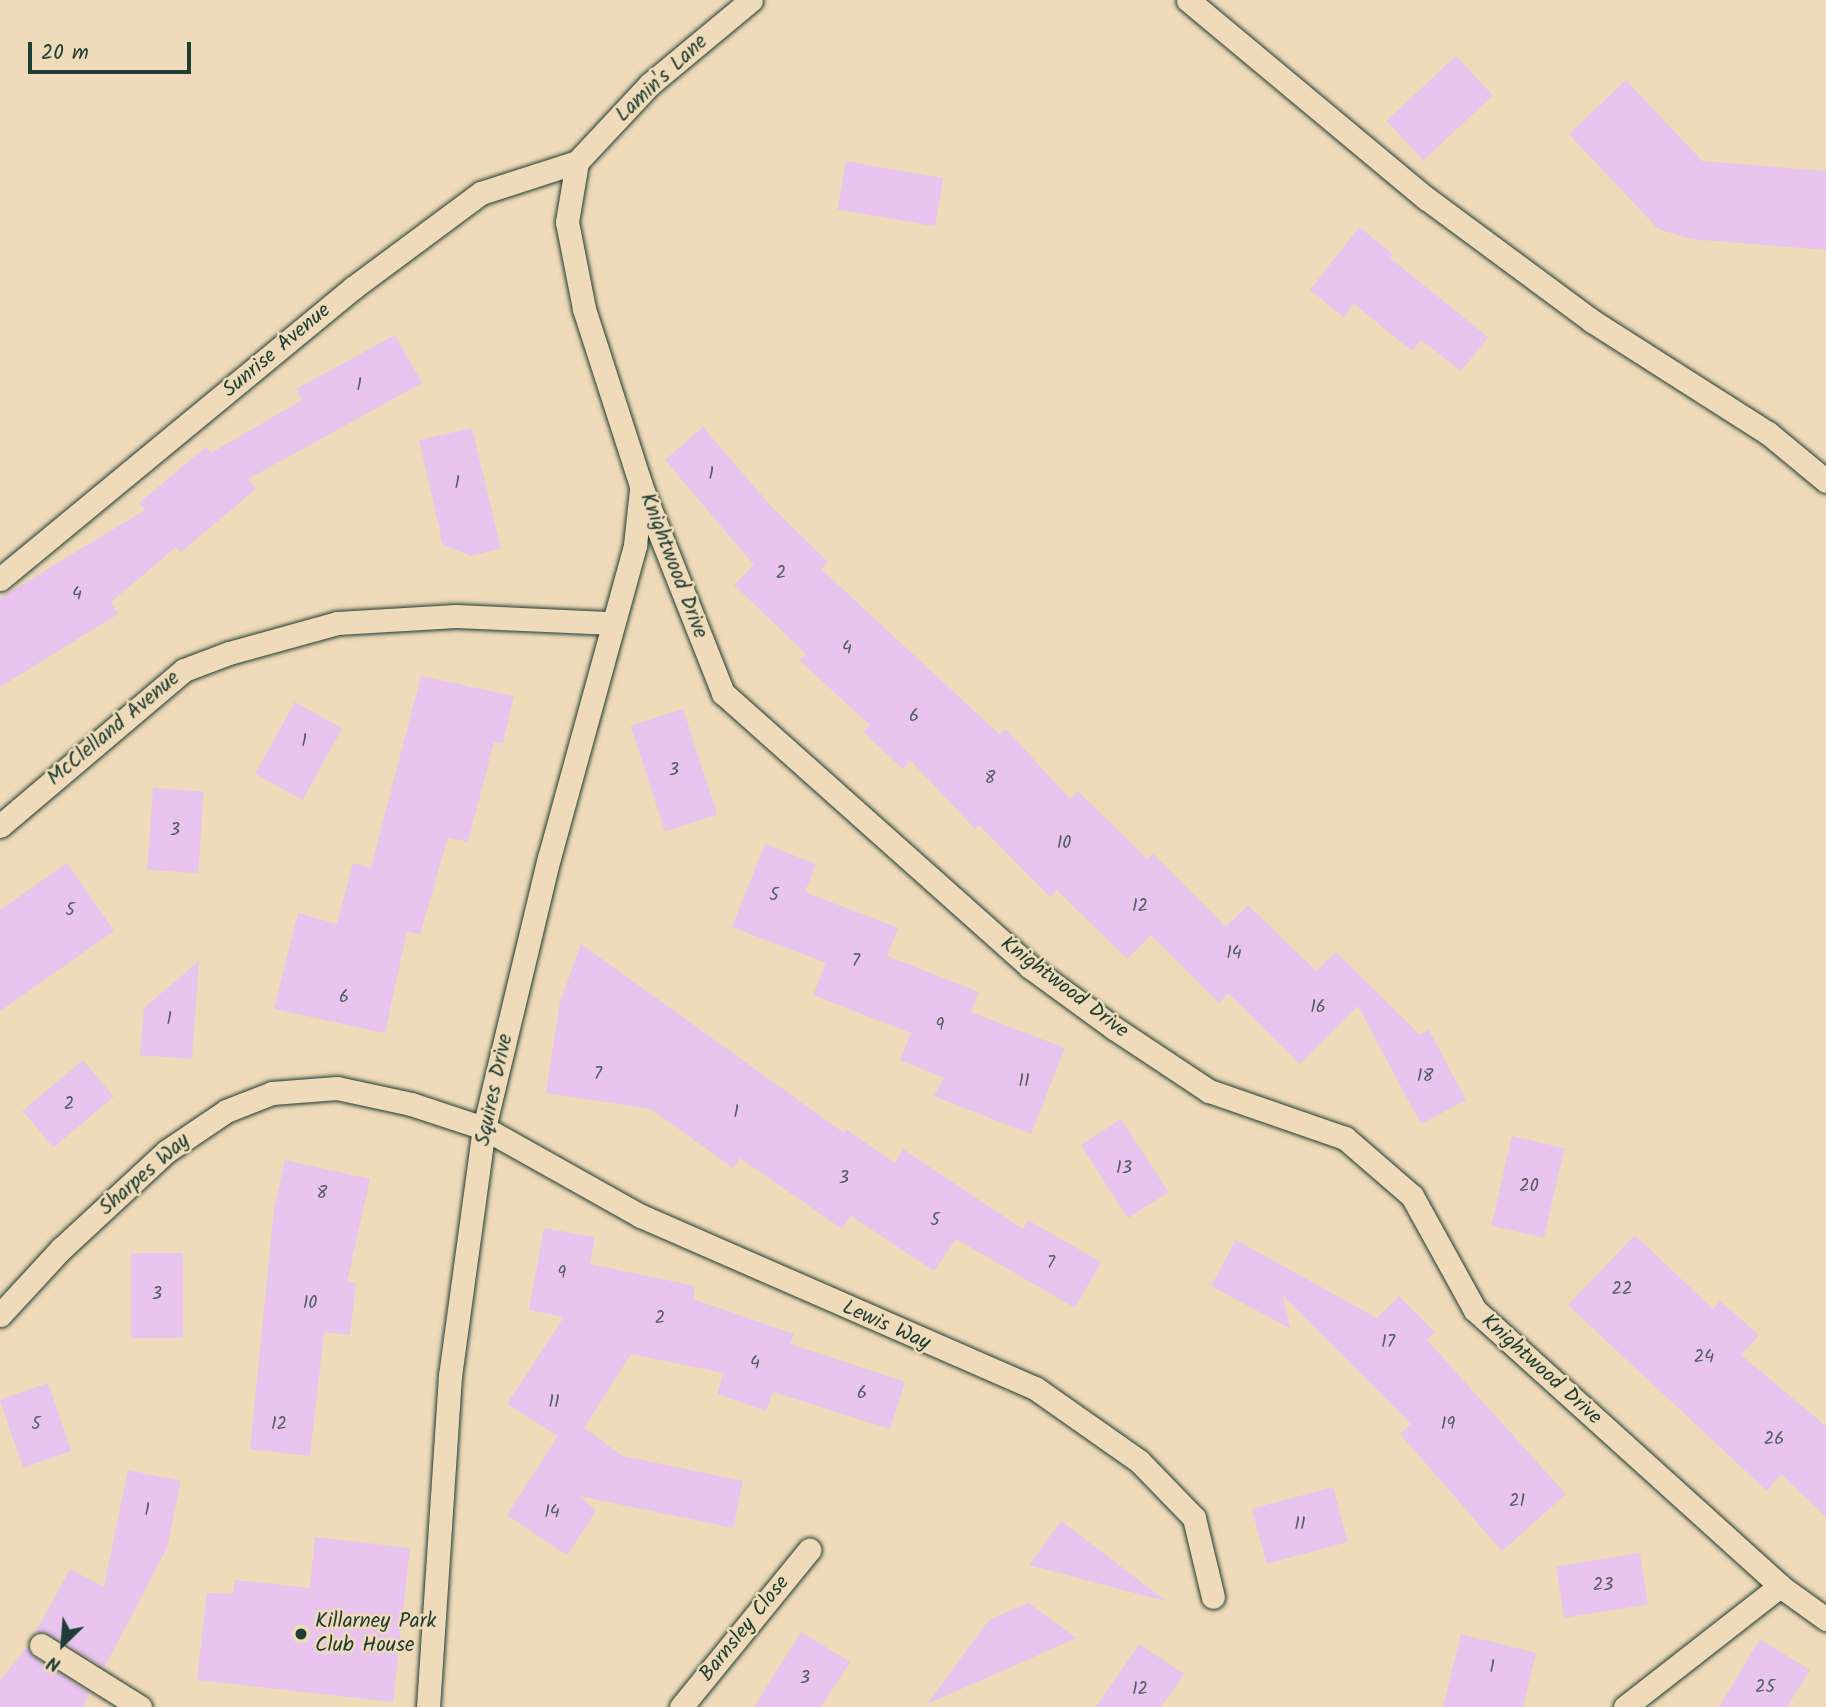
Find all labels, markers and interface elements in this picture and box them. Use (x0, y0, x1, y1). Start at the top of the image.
scale bar (32, 28, 194, 72)
street label: Lamin's Lane (611, 30, 713, 128)
text: 20 m (41, 37, 89, 70)
street label: Sunrise Avenue (218, 299, 336, 403)
house number: 1 (356, 375, 362, 397)
house number: 1 (708, 464, 714, 486)
house number: 1 (454, 473, 460, 495)
street label: Knightwood Drive (634, 490, 712, 642)
house number: 2 (776, 563, 786, 585)
house number: 4 (72, 584, 82, 606)
house number: 4 (842, 638, 852, 660)
street label: McClelland Avenue (43, 666, 185, 792)
house number: 6 (909, 706, 919, 728)
house number: 1 (301, 731, 307, 753)
house number: 3 (669, 760, 679, 782)
house number: 8 (985, 768, 995, 790)
house number: 3 (170, 820, 180, 842)
house number: 10 (1057, 833, 1071, 855)
house number: 5 (769, 885, 779, 907)
house number: 12 (1132, 896, 1148, 918)
house number: 5 (65, 900, 75, 922)
street label: Knightwood Drive (995, 932, 1133, 1044)
house number: 14 (1226, 943, 1242, 965)
house number: 7 (852, 951, 860, 973)
house number: 6 (339, 987, 349, 1009)
house number: 16 (1310, 997, 1326, 1019)
house number: 1 (166, 1009, 172, 1031)
house number: 9 (936, 1015, 944, 1037)
street label: Squires Drive (471, 1032, 519, 1148)
house number: 7 (594, 1064, 602, 1086)
house number: 18 (1417, 1066, 1433, 1088)
house number: 11 (1018, 1071, 1030, 1093)
house number: 2 (64, 1094, 74, 1116)
house number: 1 (733, 1102, 739, 1124)
street label: Sharpes Way (94, 1129, 196, 1221)
house number: 13 (1116, 1158, 1132, 1180)
house number: 3 (839, 1168, 849, 1190)
house number: 20 (1519, 1176, 1539, 1198)
house number: 8 (317, 1183, 327, 1205)
house number: 5 (930, 1210, 940, 1232)
house number: 7 (1047, 1253, 1055, 1275)
house number: 9 (558, 1263, 566, 1285)
house number: 22 (1612, 1279, 1632, 1301)
house number: 3 (152, 1284, 162, 1306)
house number: 10 (303, 1293, 317, 1315)
street label: Lewis Way (838, 1295, 934, 1357)
house number: 2 (655, 1308, 665, 1330)
street label: Knightwood Drive (1475, 1309, 1607, 1431)
house number: 17 (1381, 1332, 1395, 1354)
house number: 24 (1694, 1347, 1714, 1369)
house number: 4 (750, 1353, 760, 1375)
house number: 6 (857, 1383, 867, 1405)
house number: 11 (548, 1392, 560, 1414)
house number: 5 (31, 1414, 41, 1436)
house number: 12 (271, 1414, 287, 1436)
house number: 19 (1441, 1414, 1455, 1436)
house number: 26 (1764, 1429, 1784, 1451)
house number: 21 (1509, 1491, 1525, 1513)
house number: 1 (144, 1500, 150, 1522)
house number: 14 (544, 1502, 560, 1524)
house number: 11 (1294, 1514, 1306, 1536)
street label: Barnsley Close (695, 1571, 795, 1687)
house number: 23 (1593, 1575, 1613, 1597)
north arrow (28, 1609, 98, 1679)
place label: Killarney Park Club House (315, 1609, 436, 1659)
marker: Killarney Park Club House (293, 1626, 309, 1642)
text: N (42, 1647, 66, 1679)
house number: 1 (1489, 1657, 1495, 1679)
house number: 3 (800, 1668, 810, 1690)
house number: 25 (1755, 1677, 1775, 1699)
house number: 12 (1132, 1679, 1148, 1701)

